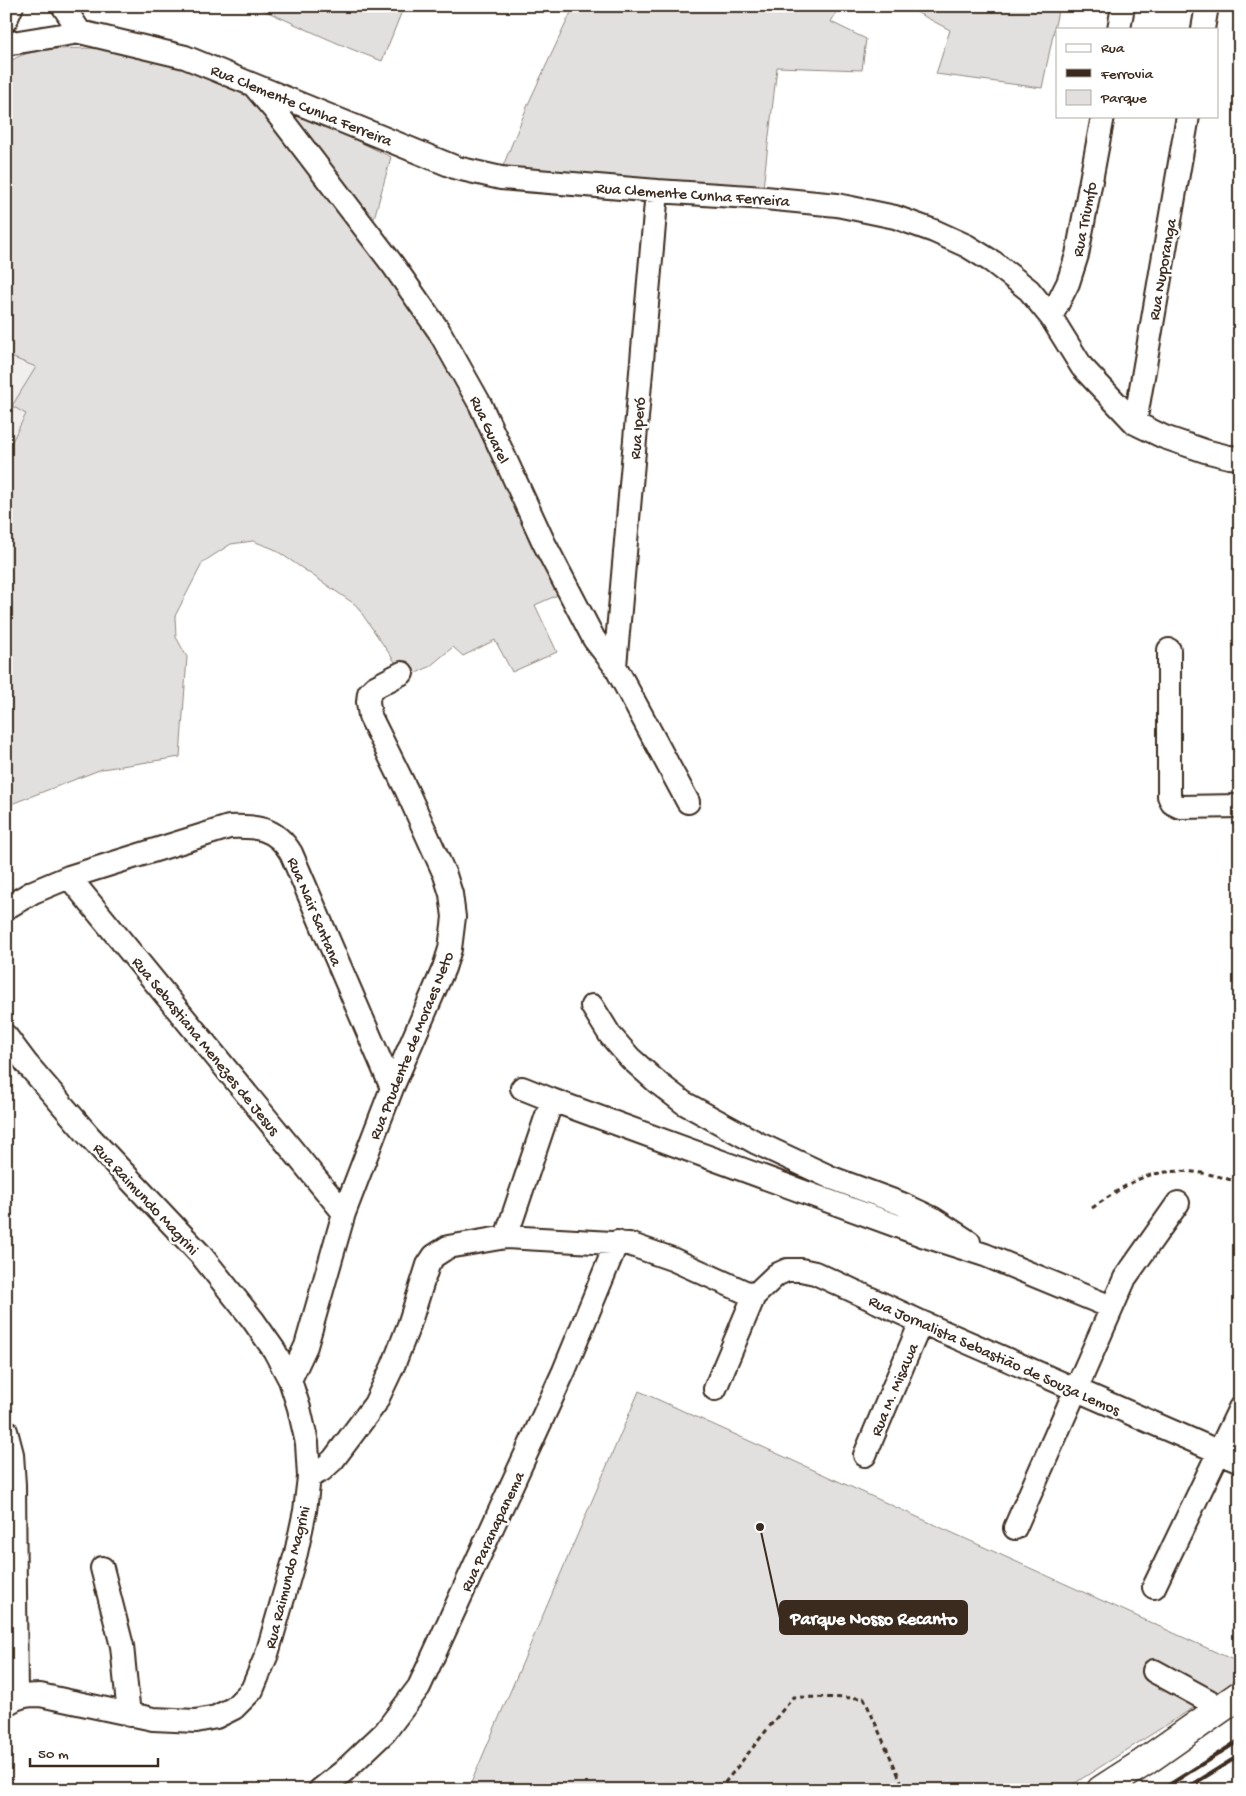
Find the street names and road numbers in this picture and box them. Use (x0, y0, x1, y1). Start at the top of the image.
street label: Rua Clemente Cunha Ferreira (207, 62, 395, 153)
street label: Rua Clemente Cunha Ferreira (595, 180, 791, 213)
street label: Rua Triumfo (1070, 181, 1103, 259)
street label: Rua Nuporanga (1146, 216, 1183, 322)
street label: Rua Guarel (464, 394, 512, 467)
street label: Rua Iperó (627, 396, 652, 460)
street label: Rua Nair Santana (281, 855, 345, 971)
street label: Rua Prudente de Moraes Neto (367, 949, 460, 1143)
street label: Rua Sebastiana Menezes de Jesus (126, 954, 283, 1141)
street label: Rua Raimundo Magrini (88, 1140, 201, 1260)
street label: Rua Jornalista Sebastião de Souza Lemos (865, 1293, 1123, 1422)
street label: Rua M. Misawa (868, 1340, 925, 1440)
street label: Rua Paranapanema (458, 1468, 531, 1595)
street label: Rua Raimundo Magrini (262, 1504, 316, 1651)

